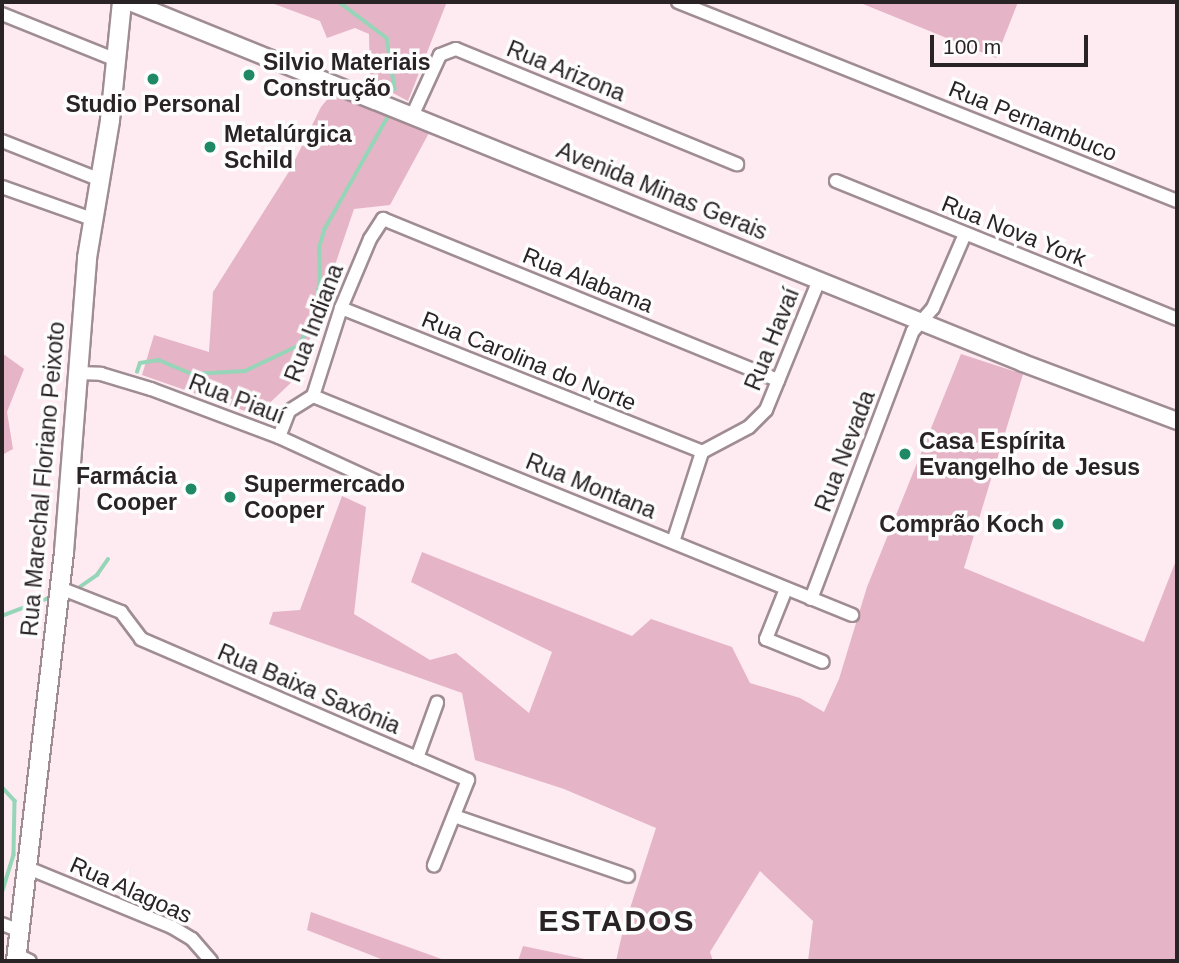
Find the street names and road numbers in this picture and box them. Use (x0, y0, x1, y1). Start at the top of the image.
street label: Rua Arizona (502, 34, 630, 108)
street label: Rua Pernambuco (945, 75, 1121, 167)
street label: Avenida Minas Gerais (553, 136, 771, 246)
street label: Rua Nova York (938, 189, 1090, 273)
street label: Rua Alabama (518, 241, 658, 319)
street label: Rua Indiana (279, 260, 349, 386)
street label: Rua Havaí (739, 283, 805, 395)
street label: Rua Carolina do Norte (418, 305, 640, 417)
street label: Rua Marechal Floriano Peixoto (15, 321, 71, 637)
street label: Rua Piauí (185, 368, 289, 430)
street label: Rua Nevada (809, 386, 881, 516)
street label: Rua Montana (522, 447, 660, 525)
street label: Rua Baixa Saxônia (214, 638, 404, 740)
street label: Rua Alagoas (65, 851, 197, 929)

